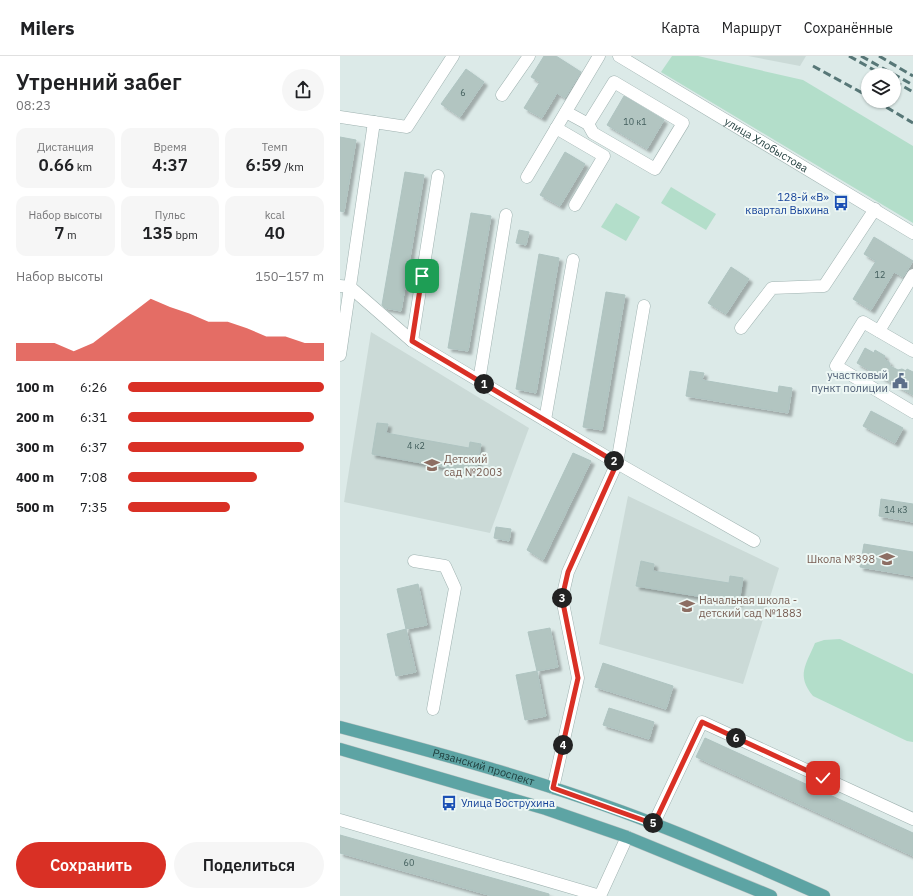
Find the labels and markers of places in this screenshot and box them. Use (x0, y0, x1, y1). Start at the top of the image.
place label: 128-й «В» квартал Выхина (745, 190, 829, 217)
bus stop icon: 128-й «В» квартал Выхина (832, 194, 850, 212)
pin (405, 259, 439, 293)
place label: участковый пункт полиции (811, 368, 888, 395)
public building icon: участковый пункт полиции (891, 372, 909, 390)
pin: 1 (474, 374, 494, 394)
pin: 2 (604, 451, 624, 471)
place label: Детский сад №2003 (444, 452, 503, 479)
school or university icon: Детский сад №2003 (423, 456, 441, 474)
school or university icon: Школа №398 (878, 550, 896, 568)
place label: Школа №398 (807, 552, 875, 566)
pin: 3 (552, 588, 572, 608)
place label: Начальная школа - детский сад №1883 (699, 593, 802, 620)
school or university icon: Начальная школа - детский сад №1883 (678, 597, 696, 615)
pin: 6 (726, 728, 746, 748)
pin: 4 (553, 735, 573, 755)
pin (806, 761, 840, 795)
bus stop icon: Улица Вострухина (440, 794, 458, 812)
place label: Улица Вострухина (461, 796, 555, 810)
pin: 5 (643, 813, 663, 833)

